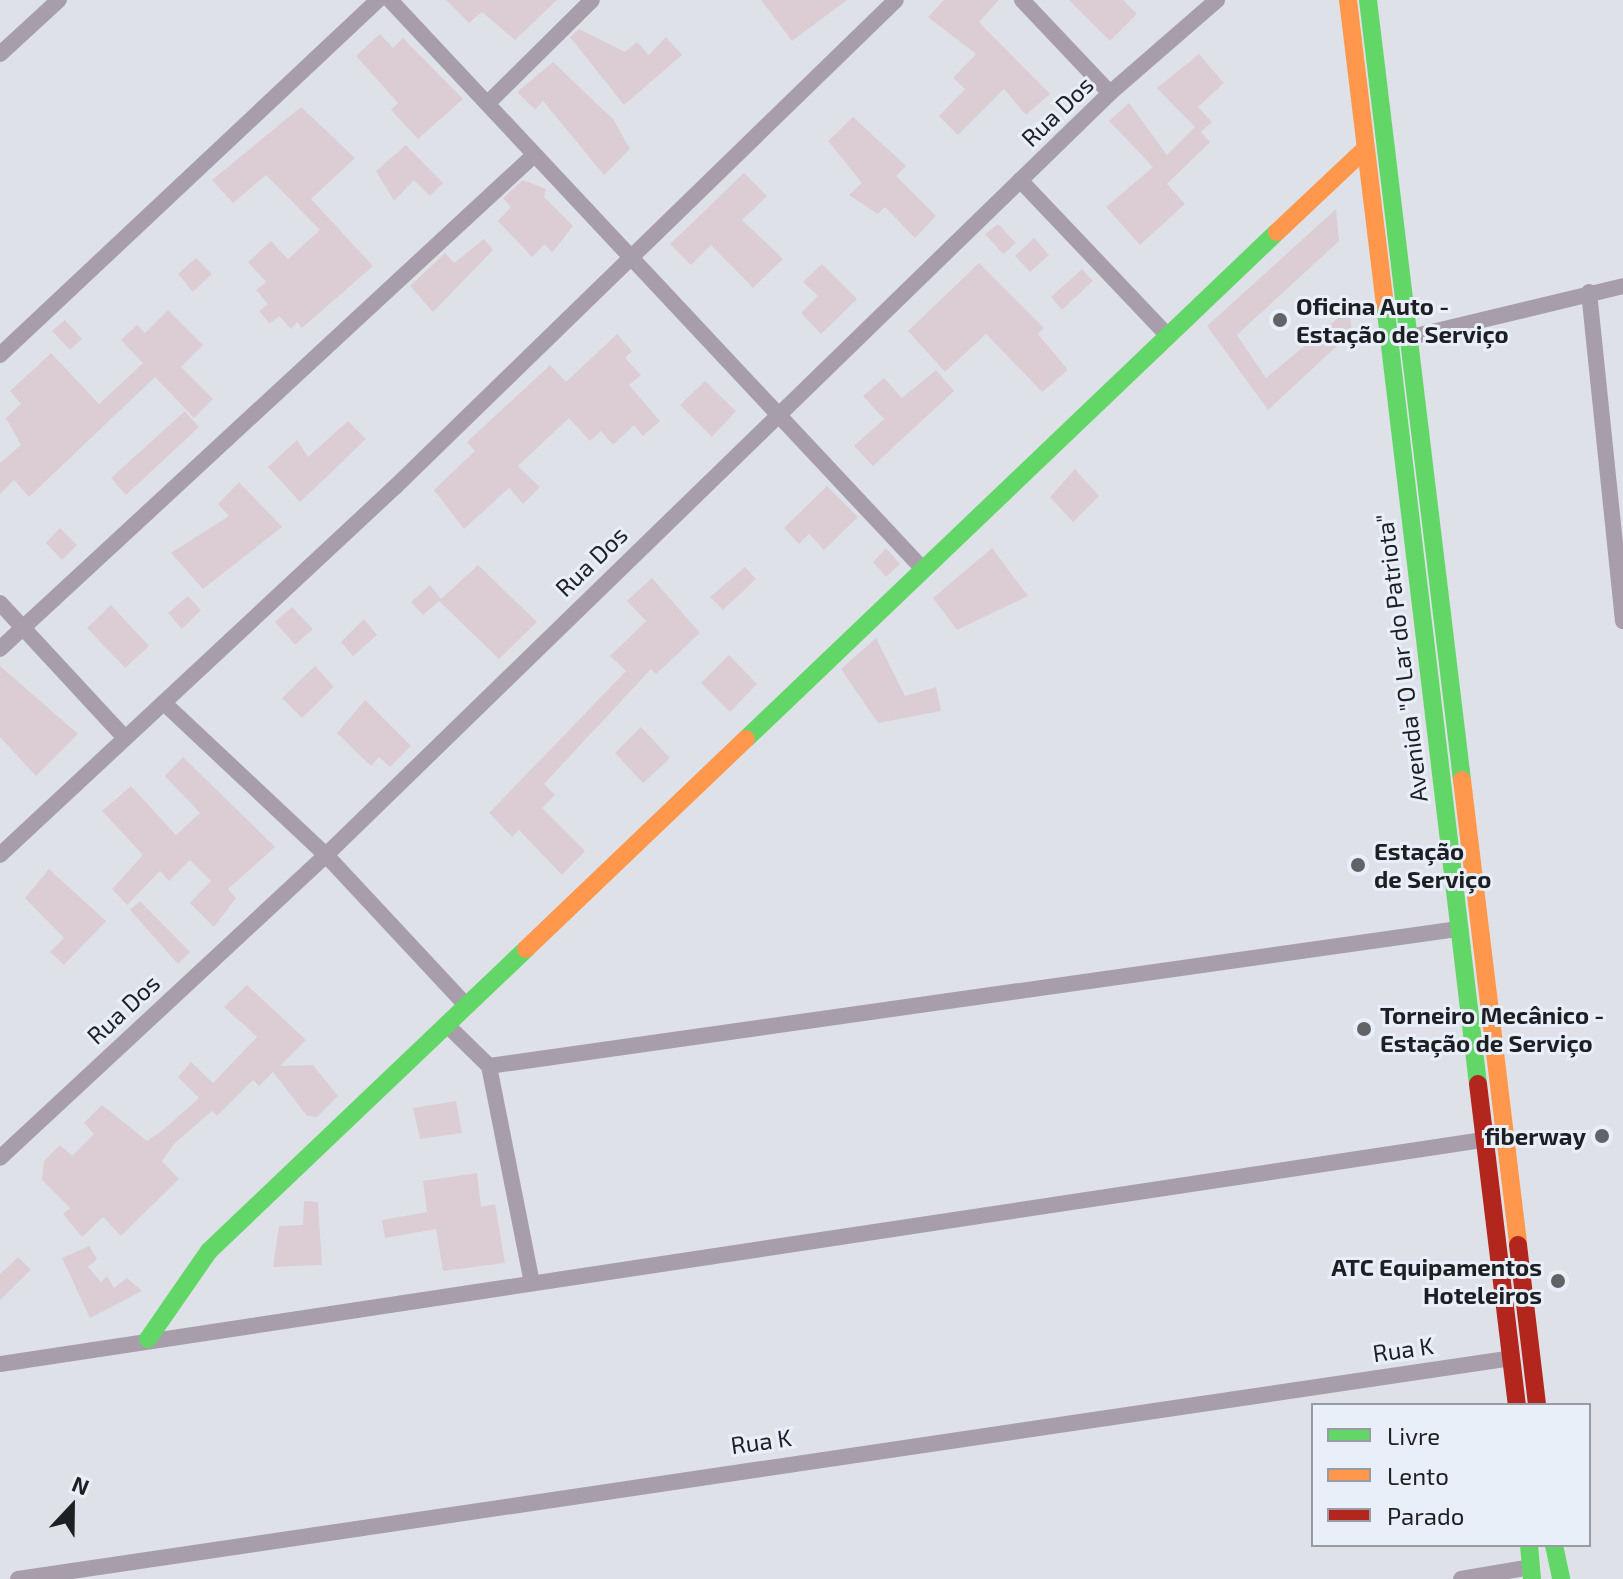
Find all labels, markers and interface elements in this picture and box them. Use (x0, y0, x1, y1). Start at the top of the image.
street label: Rua Dos (1015, 70, 1099, 152)
place label: Oficina Auto - Estação de Serviço (1296, 292, 1509, 348)
marker: Oficina Auto - Estação de Serviço (1271, 311, 1289, 329)
street label: Avenida "O Lar do Patriota" (1369, 512, 1433, 804)
street label: Rua Dos (549, 520, 633, 602)
place label: Estação de Serviço (1374, 837, 1491, 893)
marker: Estação de Serviço (1349, 856, 1367, 874)
street label: Rua Dos (81, 968, 165, 1050)
place label: Torneiro Mecânico - Estação de Serviço (1380, 1001, 1604, 1057)
marker: Torneiro Mecânico - Estação de Serviço (1355, 1020, 1373, 1038)
place label: fiberway (1485, 1122, 1586, 1150)
marker: fiberway (1593, 1127, 1611, 1145)
place label: ATC Equipamentos Hoteleiros (1331, 1253, 1542, 1309)
marker: ATC Equipamentos Hoteleiros (1549, 1272, 1567, 1290)
street label: Rua K (1371, 1330, 1435, 1368)
legend (1311, 1403, 1591, 1547)
text: Livre (1387, 1421, 1440, 1450)
street label: Rua K (729, 1422, 793, 1460)
text: Lento (1387, 1461, 1449, 1490)
north arrow (32, 1467, 112, 1547)
text: N (69, 1470, 93, 1500)
text: Parado (1387, 1501, 1464, 1530)

